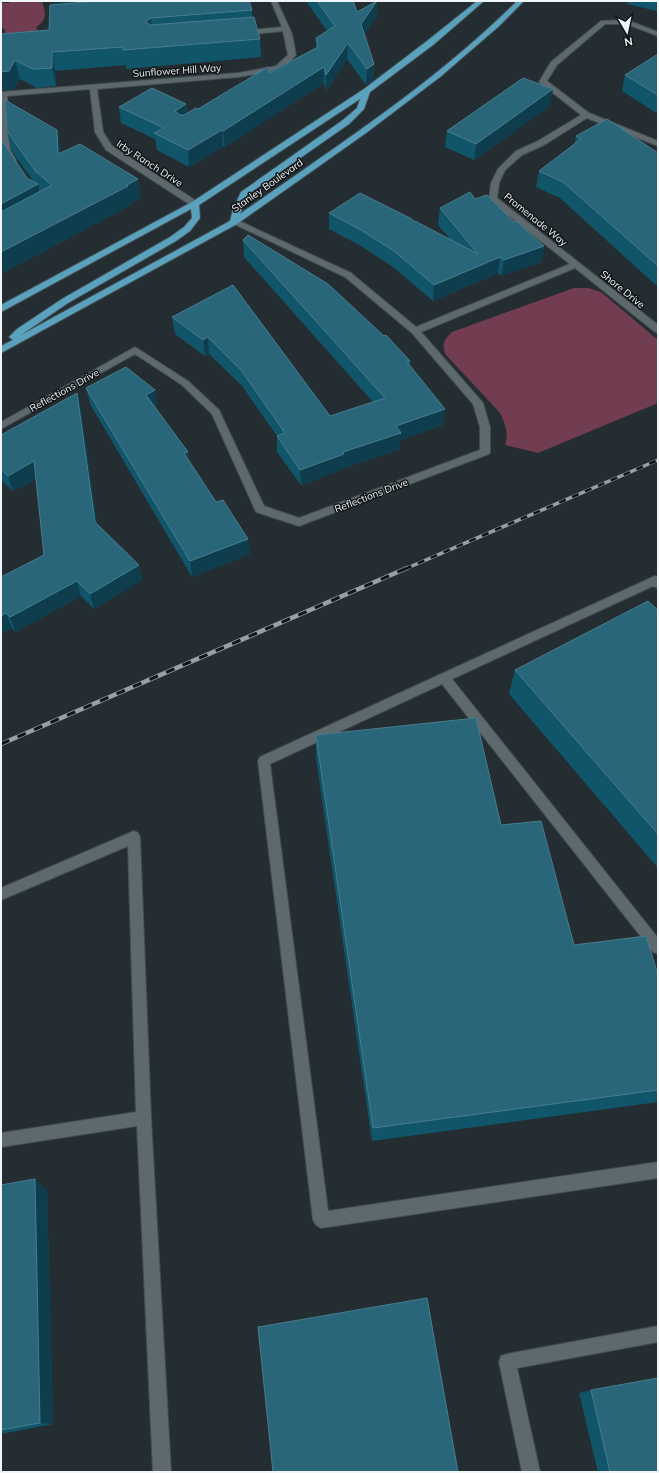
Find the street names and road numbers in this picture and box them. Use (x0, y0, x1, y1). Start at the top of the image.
street label: Sunflower Hill Way (132, 61, 222, 80)
street label: Irby Ranch Drive (114, 137, 185, 190)
street label: Stanley Boulevard (229, 156, 305, 215)
street label: Promenade Way (501, 190, 570, 249)
street label: Shore Drive (598, 267, 648, 311)
street label: Reflections Drive (27, 366, 101, 415)
street label: Reflections Drive (333, 475, 410, 515)

